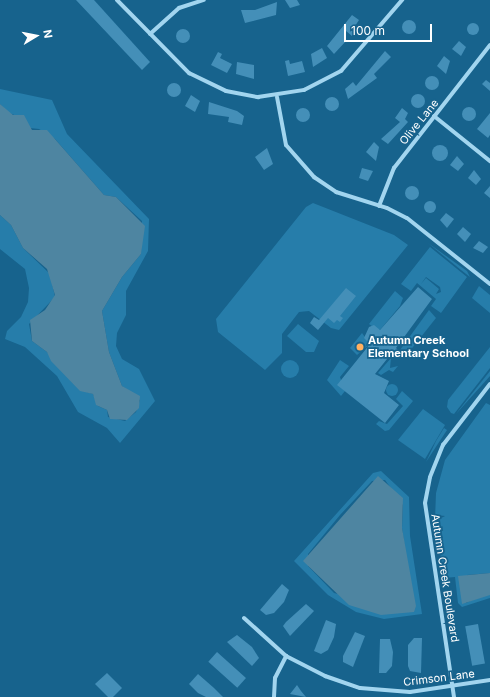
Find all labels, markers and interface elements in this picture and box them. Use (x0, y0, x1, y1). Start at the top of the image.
north arrow (16, 16, 56, 56)
scale bar (346, 16, 434, 42)
text: 100 m (351, 23, 385, 38)
text: N (40, 29, 55, 39)
street label: Olive Lane (397, 97, 441, 147)
place label: Autumn Creek Elementary School (368, 334, 469, 360)
marker: Autumn Creek Elementary School (355, 342, 365, 352)
street label: Autumn Creek Boulevard (428, 513, 462, 643)
street label: Crimson Lane (402, 667, 476, 689)

